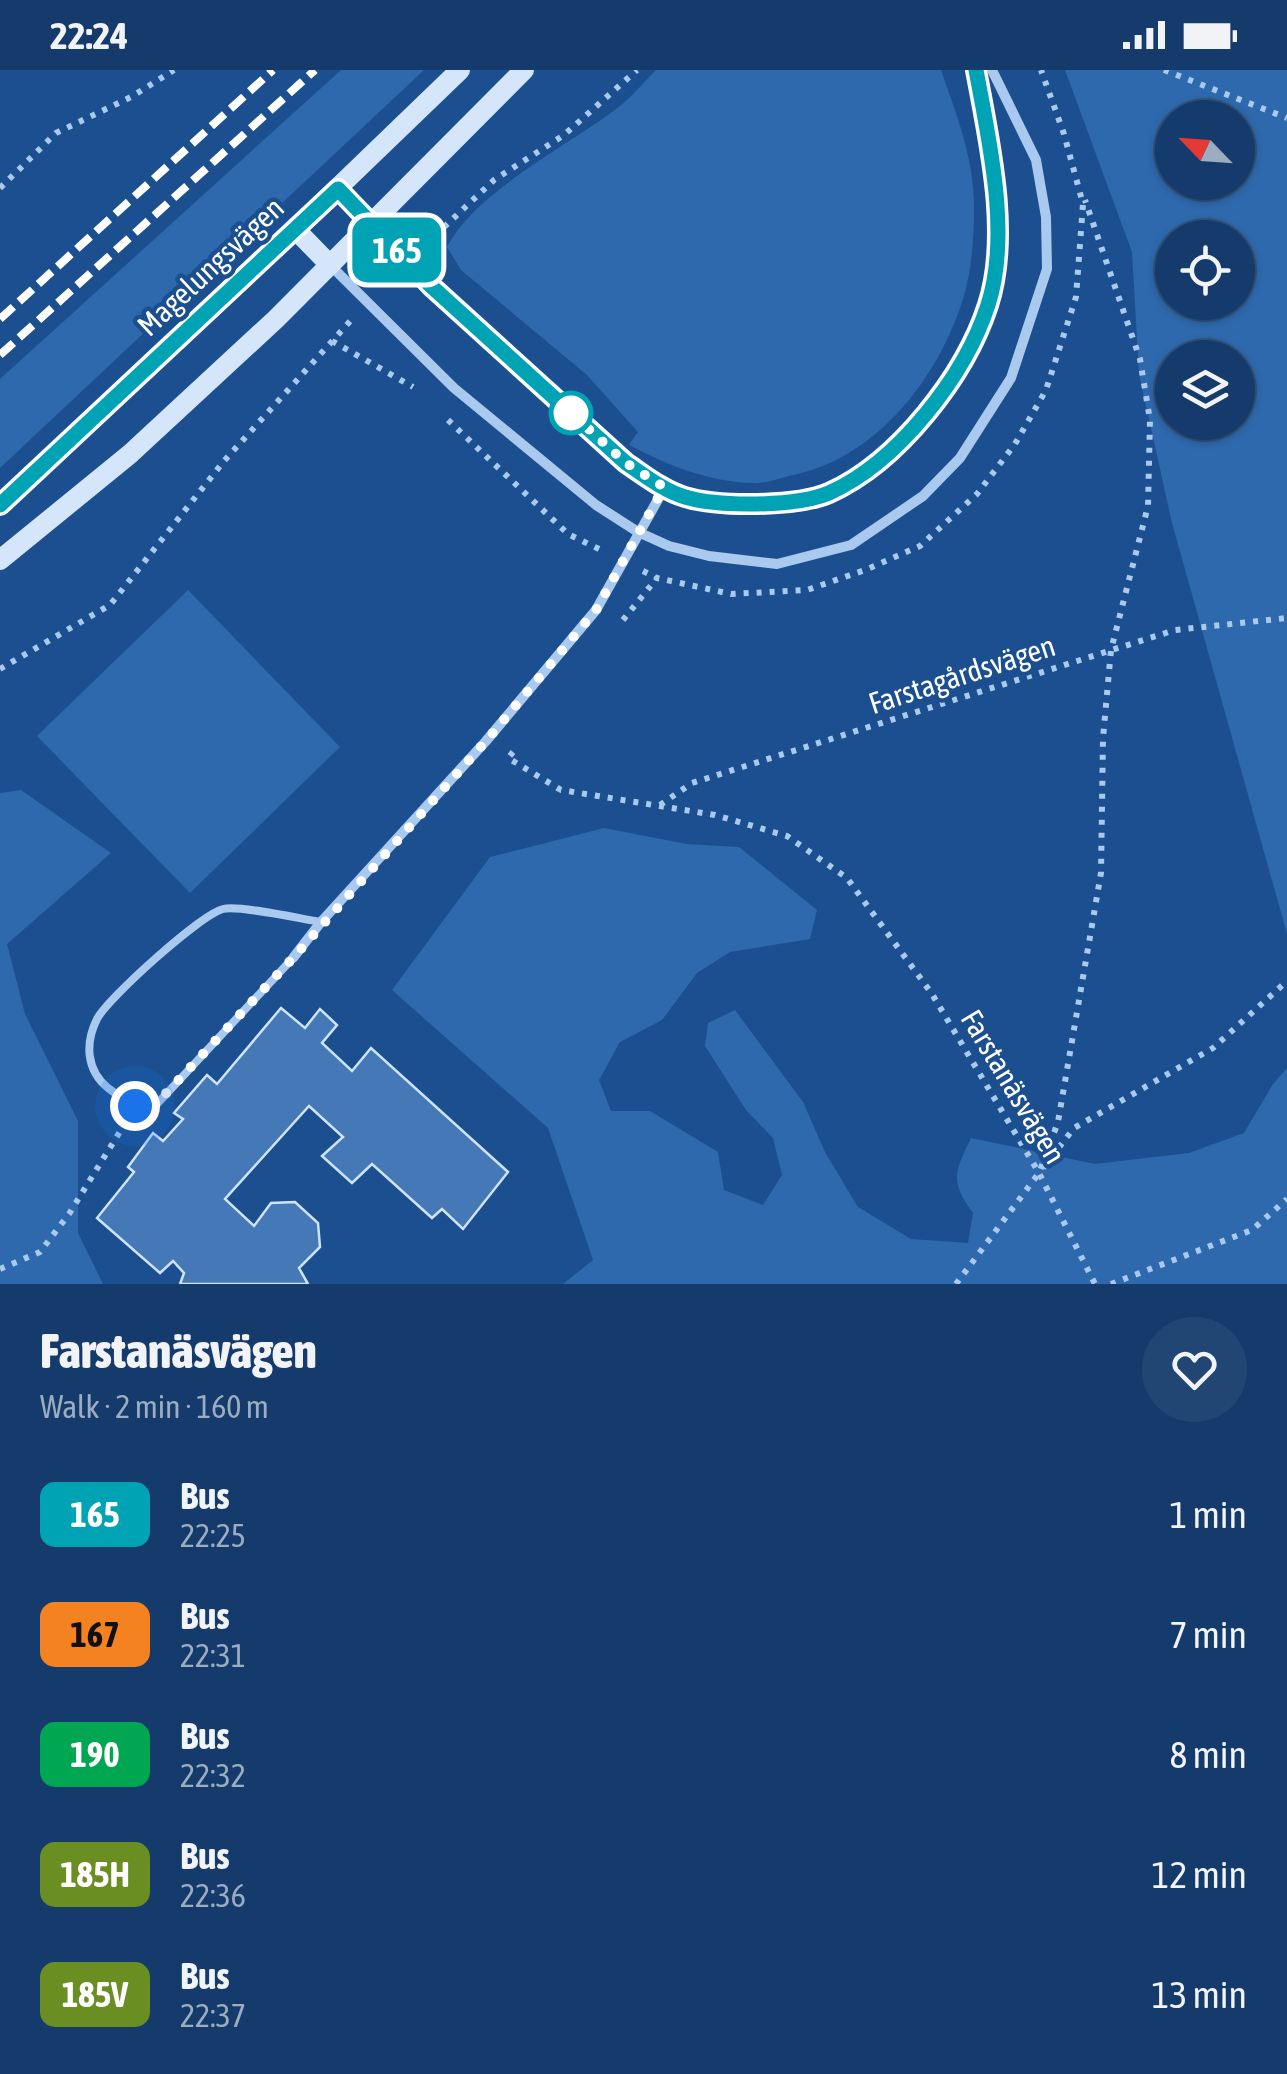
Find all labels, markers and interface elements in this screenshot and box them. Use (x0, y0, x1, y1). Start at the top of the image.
text: 22:24 (50, 14, 128, 57)
north arrow (1155, 100, 1255, 200)
map controls (1155, 100, 1255, 440)
street label: Magelungsvägen (130, 190, 290, 342)
line badge: 165 (340, 218, 454, 282)
button: locate (1155, 220, 1255, 320)
text: 165 (372, 230, 422, 270)
button: layers (1155, 340, 1255, 440)
unlabelled marker (550, 392, 592, 434)
street label: Farstagårdsvägen (864, 628, 1059, 720)
street label: Farstanäsvägen (955, 1004, 1073, 1169)
your location (110, 1081, 160, 1131)
button: heart (1142, 1317, 1247, 1422)
text: Farstanäsvägen (40, 1323, 317, 1378)
text: Walk · 2 min · 160 m (40, 1388, 269, 1425)
text: Bus (180, 1474, 230, 1517)
text: 1 min (1169, 1493, 1247, 1536)
text: 165 (70, 1494, 120, 1534)
text: 22:25 (180, 1517, 246, 1554)
text: Bus (180, 1594, 230, 1637)
text: 7 min (1169, 1613, 1247, 1656)
text: 167 (70, 1614, 120, 1654)
text: 22:31 (180, 1637, 246, 1674)
text: Bus (180, 1714, 230, 1757)
text: 8 min (1169, 1733, 1247, 1776)
text: 190 (70, 1734, 120, 1774)
text: 22:32 (180, 1757, 246, 1794)
text: Bus (180, 1834, 230, 1877)
text: 12 min (1152, 1853, 1247, 1896)
text: 185H (60, 1854, 130, 1894)
text: 22:36 (180, 1877, 246, 1914)
text: Bus (180, 1954, 230, 1997)
text: 13 min (1152, 1973, 1247, 2016)
text: 185V (62, 1974, 128, 2014)
text: 22:37 (180, 1997, 246, 2034)

